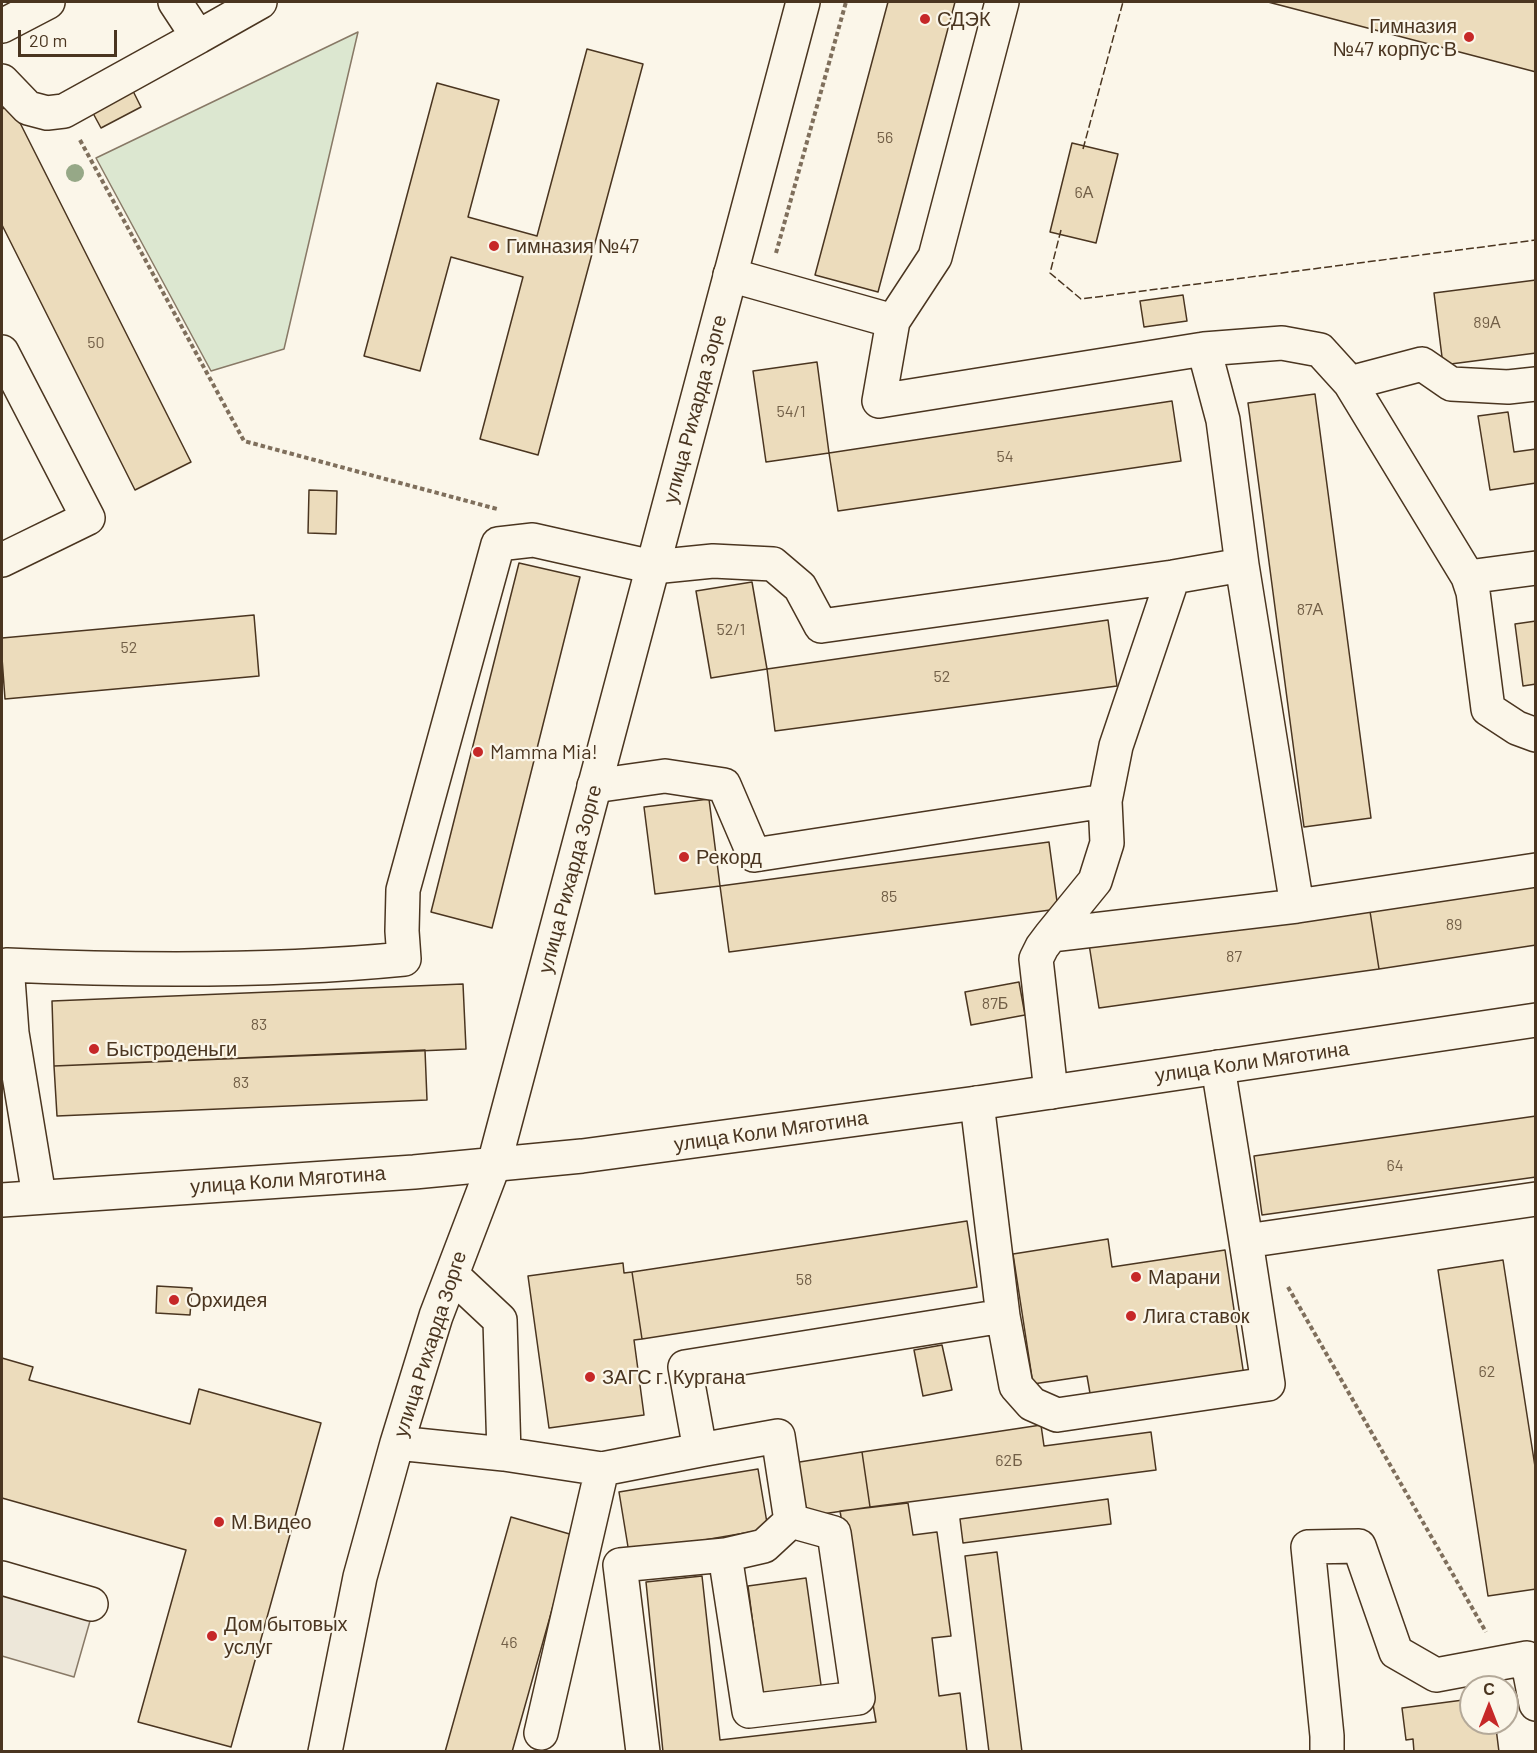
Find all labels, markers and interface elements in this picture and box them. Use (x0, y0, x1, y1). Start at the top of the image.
place label: СДЭК (937, 7, 991, 31)
marker: СДЭК (918, 12, 932, 26)
place label: Гимназия №47 корпус В (1332, 14, 1457, 61)
scale bar (21, 18, 120, 56)
text: 20 m (29, 29, 67, 51)
marker: Гимназия №47 корпус В (1462, 30, 1476, 44)
house number: 56 (877, 128, 893, 148)
house number: 6А (1075, 183, 1093, 203)
place label: Гимназия №47 (506, 234, 639, 258)
marker: Гимназия №47 (487, 239, 501, 253)
street label: улица Рихарда Зорге (658, 312, 732, 506)
house number: 89А (1473, 313, 1501, 333)
house number: 50 (87, 333, 105, 353)
house number: 54/1 (776, 402, 806, 422)
house number: 54 (996, 447, 1014, 467)
house number: 87А (1297, 600, 1323, 620)
house number: 52/1 (717, 620, 745, 640)
house number: 52 (121, 638, 137, 658)
house number: 52 (934, 667, 950, 687)
place label: Mamma Mia! (490, 740, 598, 764)
marker: Mamma Mia! (471, 745, 485, 759)
street label: улица Рихарда Зорге (533, 782, 607, 976)
place label: Рекорд (696, 845, 762, 869)
marker: Рекорд (677, 850, 691, 864)
house number: 85 (881, 887, 897, 907)
house number: 89 (1446, 915, 1462, 935)
house number: 87 (1226, 947, 1242, 967)
house number: 87Б (982, 994, 1008, 1014)
house number: 83 (251, 1015, 267, 1035)
street label: улица Коли Мяготина (1153, 1036, 1351, 1088)
place label: Быстроденьги (106, 1037, 237, 1061)
marker: Быстроденьги (87, 1042, 101, 1056)
house number: 83 (233, 1073, 249, 1093)
street label: улица Коли Мяготина (672, 1105, 870, 1157)
house number: 64 (1386, 1156, 1404, 1176)
street label: улица Коли Мяготина (190, 1161, 386, 1199)
street label: улица Рихарда Зорге (389, 1248, 471, 1440)
place label: Марани (1148, 1265, 1220, 1289)
house number: 58 (796, 1270, 812, 1290)
marker: Марани (1129, 1270, 1143, 1284)
place label: Орхидея (186, 1288, 267, 1312)
marker: Орхидея (167, 1293, 181, 1307)
place label: Лига ставок (1143, 1304, 1250, 1328)
marker: Лига ставок (1124, 1309, 1138, 1323)
house number: 62 (1479, 1362, 1495, 1382)
place label: ЗАГС г. Кургана (602, 1365, 745, 1389)
marker: ЗАГС г. Кургана (583, 1370, 597, 1384)
house number: 62Б (995, 1451, 1023, 1471)
place label: М.Видео (231, 1510, 312, 1534)
marker: М.Видео (212, 1515, 226, 1529)
place label: Дом бытовых услуг (224, 1612, 348, 1659)
marker: Дом бытовых услуг (205, 1629, 219, 1643)
house number: 46 (500, 1633, 518, 1653)
north arrow (1459, 1675, 1519, 1735)
text: С (1483, 1679, 1495, 1698)

